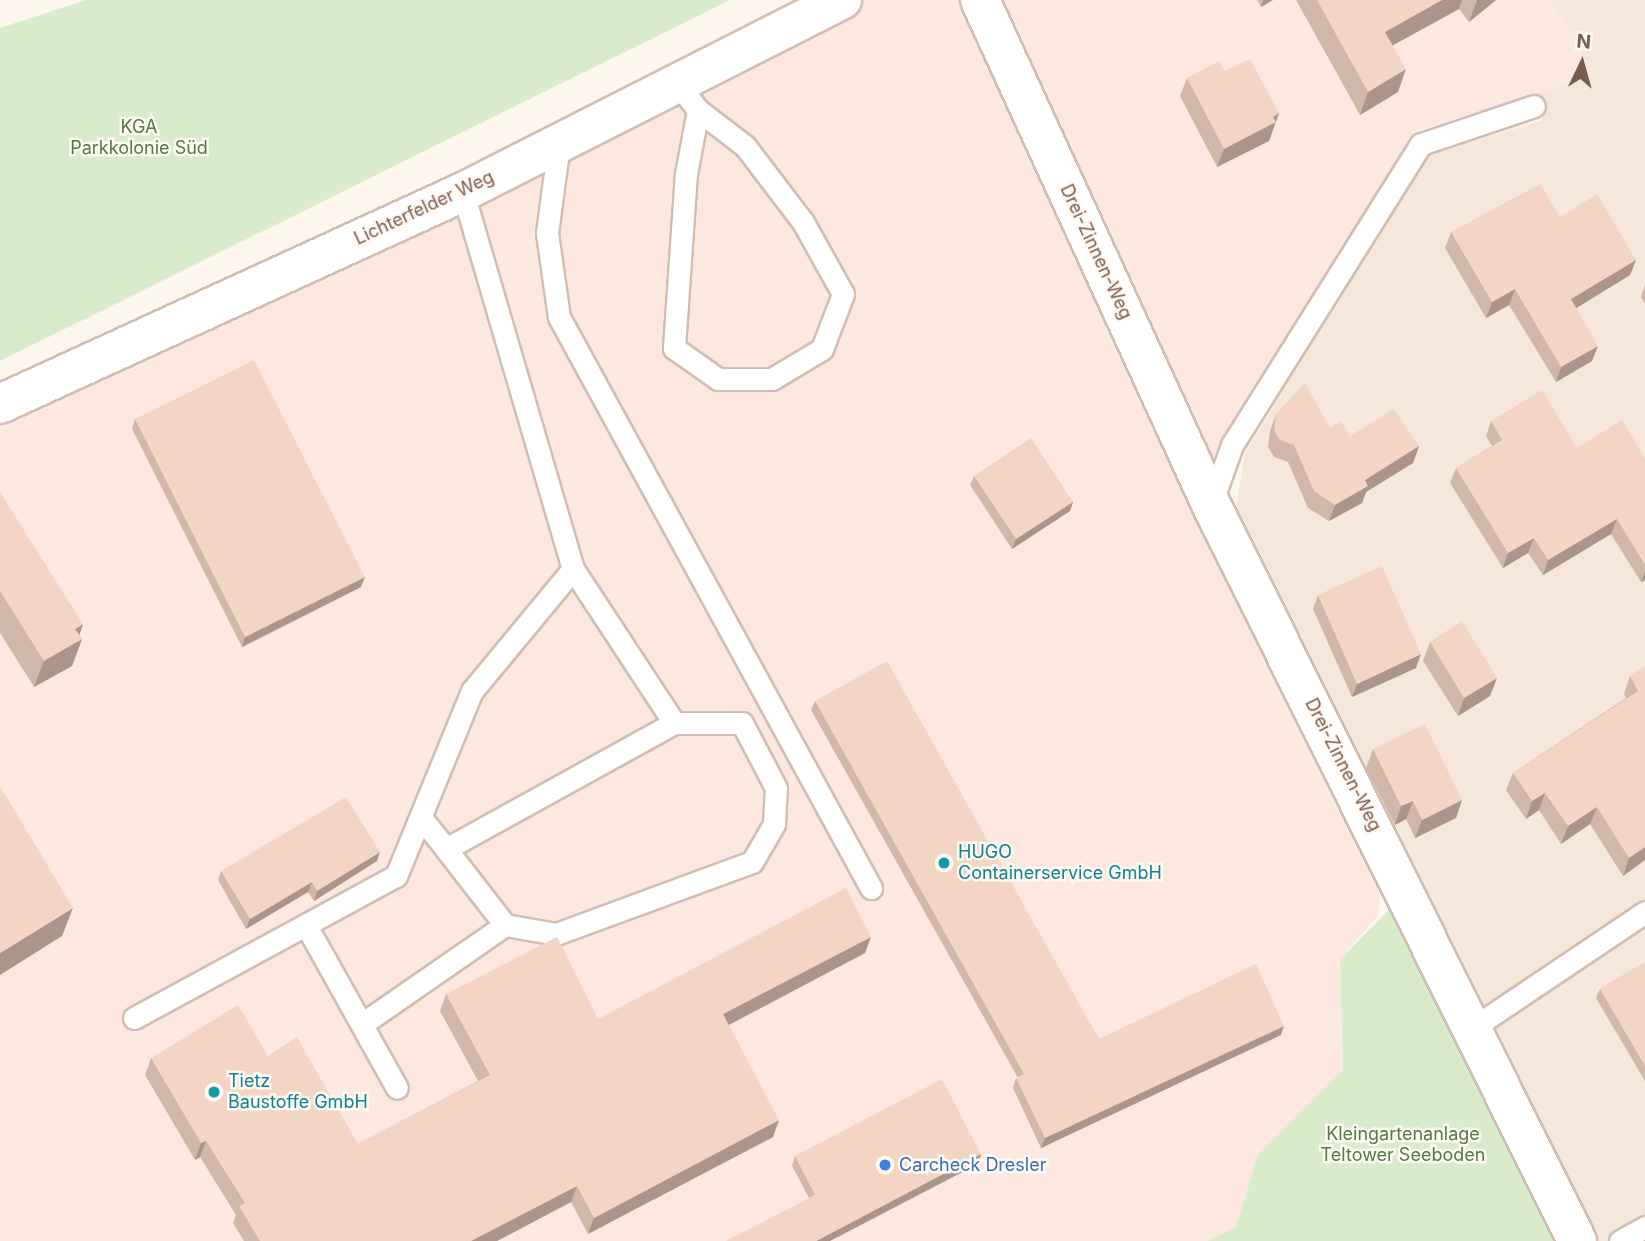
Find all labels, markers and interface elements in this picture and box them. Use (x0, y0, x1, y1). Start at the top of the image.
north arrow (1547, 28, 1617, 98)
text: N (1576, 29, 1592, 54)
park label: KGA Parkkolonie Süd (70, 117, 208, 160)
street label: Lichterfelder Weg (351, 166, 497, 250)
street label: Drei-Zinnen-Weg (1055, 181, 1137, 323)
street label: Drei-Zinnen-Weg (1300, 695, 1386, 835)
place label: HUGO Containerservice GmbH (958, 842, 1162, 884)
marker: HUGO Containerservice GmbH (936, 855, 952, 871)
place label: Tietz Baustoffe GmbH (228, 1071, 368, 1114)
marker: Tietz Baustoffe GmbH (206, 1084, 222, 1100)
park label: Kleingartenanlage Teltower Seeboden (1321, 1124, 1485, 1166)
place label: Carcheck Dresler (899, 1154, 1046, 1176)
marker: Carcheck Dresler (877, 1157, 893, 1173)

